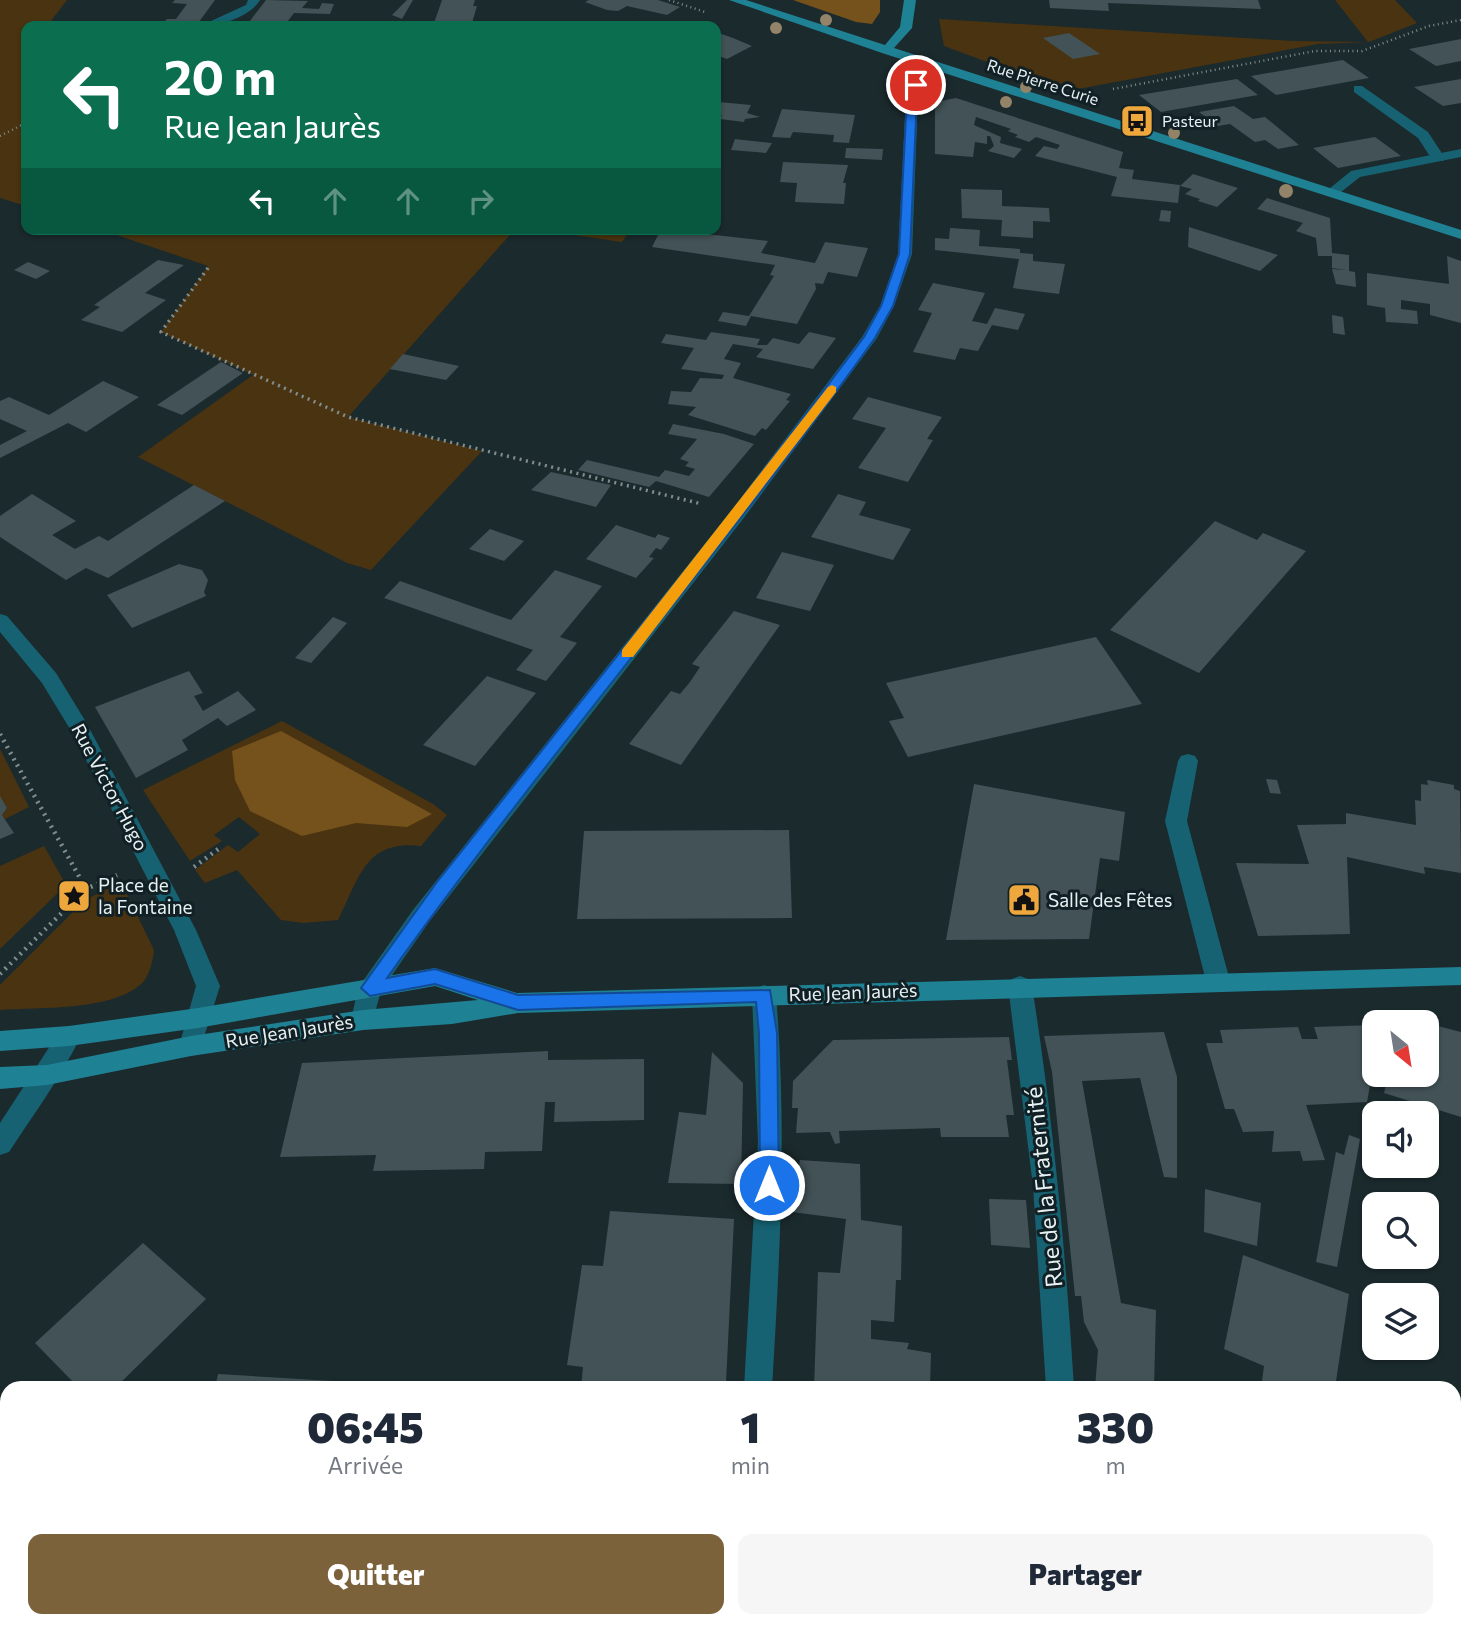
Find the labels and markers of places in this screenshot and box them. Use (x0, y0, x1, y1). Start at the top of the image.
pin (886, 55, 946, 115)
bus stop icon: Pasteur (1118, 102, 1156, 140)
place label: Pasteur (1162, 111, 1218, 130)
place label: Place de la Fontaine (98, 873, 193, 918)
place icon: Place de la Fontaine (55, 877, 93, 915)
public building icon: Salle des Fêtes (1005, 881, 1043, 919)
place label: Salle des Fêtes (1048, 888, 1172, 911)

